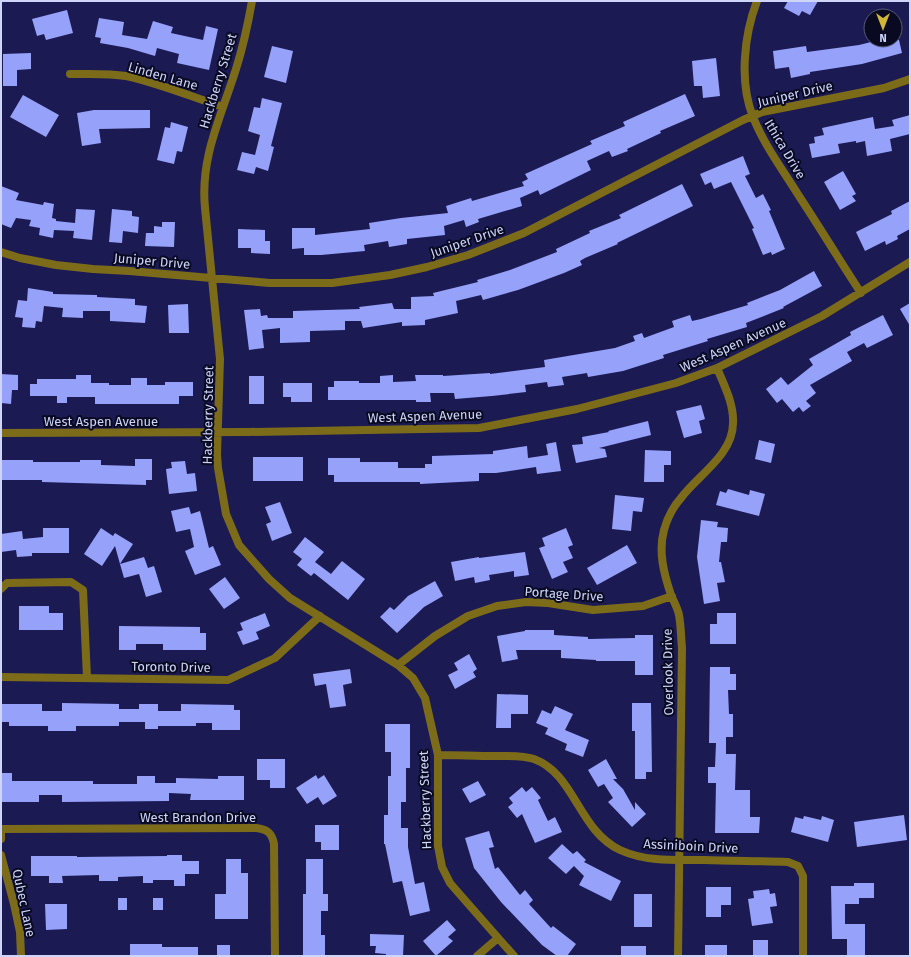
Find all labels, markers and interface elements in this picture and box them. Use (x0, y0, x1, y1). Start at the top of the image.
north arrow (863, 8, 903, 48)
street label: Hackberry Street (196, 31, 240, 130)
text: N (879, 31, 887, 44)
street label: Linden Lane (126, 59, 200, 93)
street label: Juniper Drive (756, 78, 834, 110)
street label: Ithica Drive (761, 116, 809, 182)
street label: Juniper Drive (428, 221, 506, 261)
street label: Juniper Drive (113, 250, 191, 272)
street label: West Aspen Avenue (678, 315, 788, 375)
street label: Hackberry Street (200, 365, 216, 464)
street label: West Aspen Avenue (368, 407, 482, 425)
street label: West Aspen Avenue (44, 414, 158, 429)
street label: Portage Drive (524, 584, 604, 604)
street label: Overlook Drive (660, 628, 676, 716)
street label: Toronto Drive (131, 659, 211, 675)
street label: Hackberry Street (416, 750, 434, 850)
street label: West Brandon Drive (140, 810, 256, 825)
street label: Assiniboin Drive (643, 836, 739, 856)
street label: Qubec Lane (9, 868, 39, 938)

